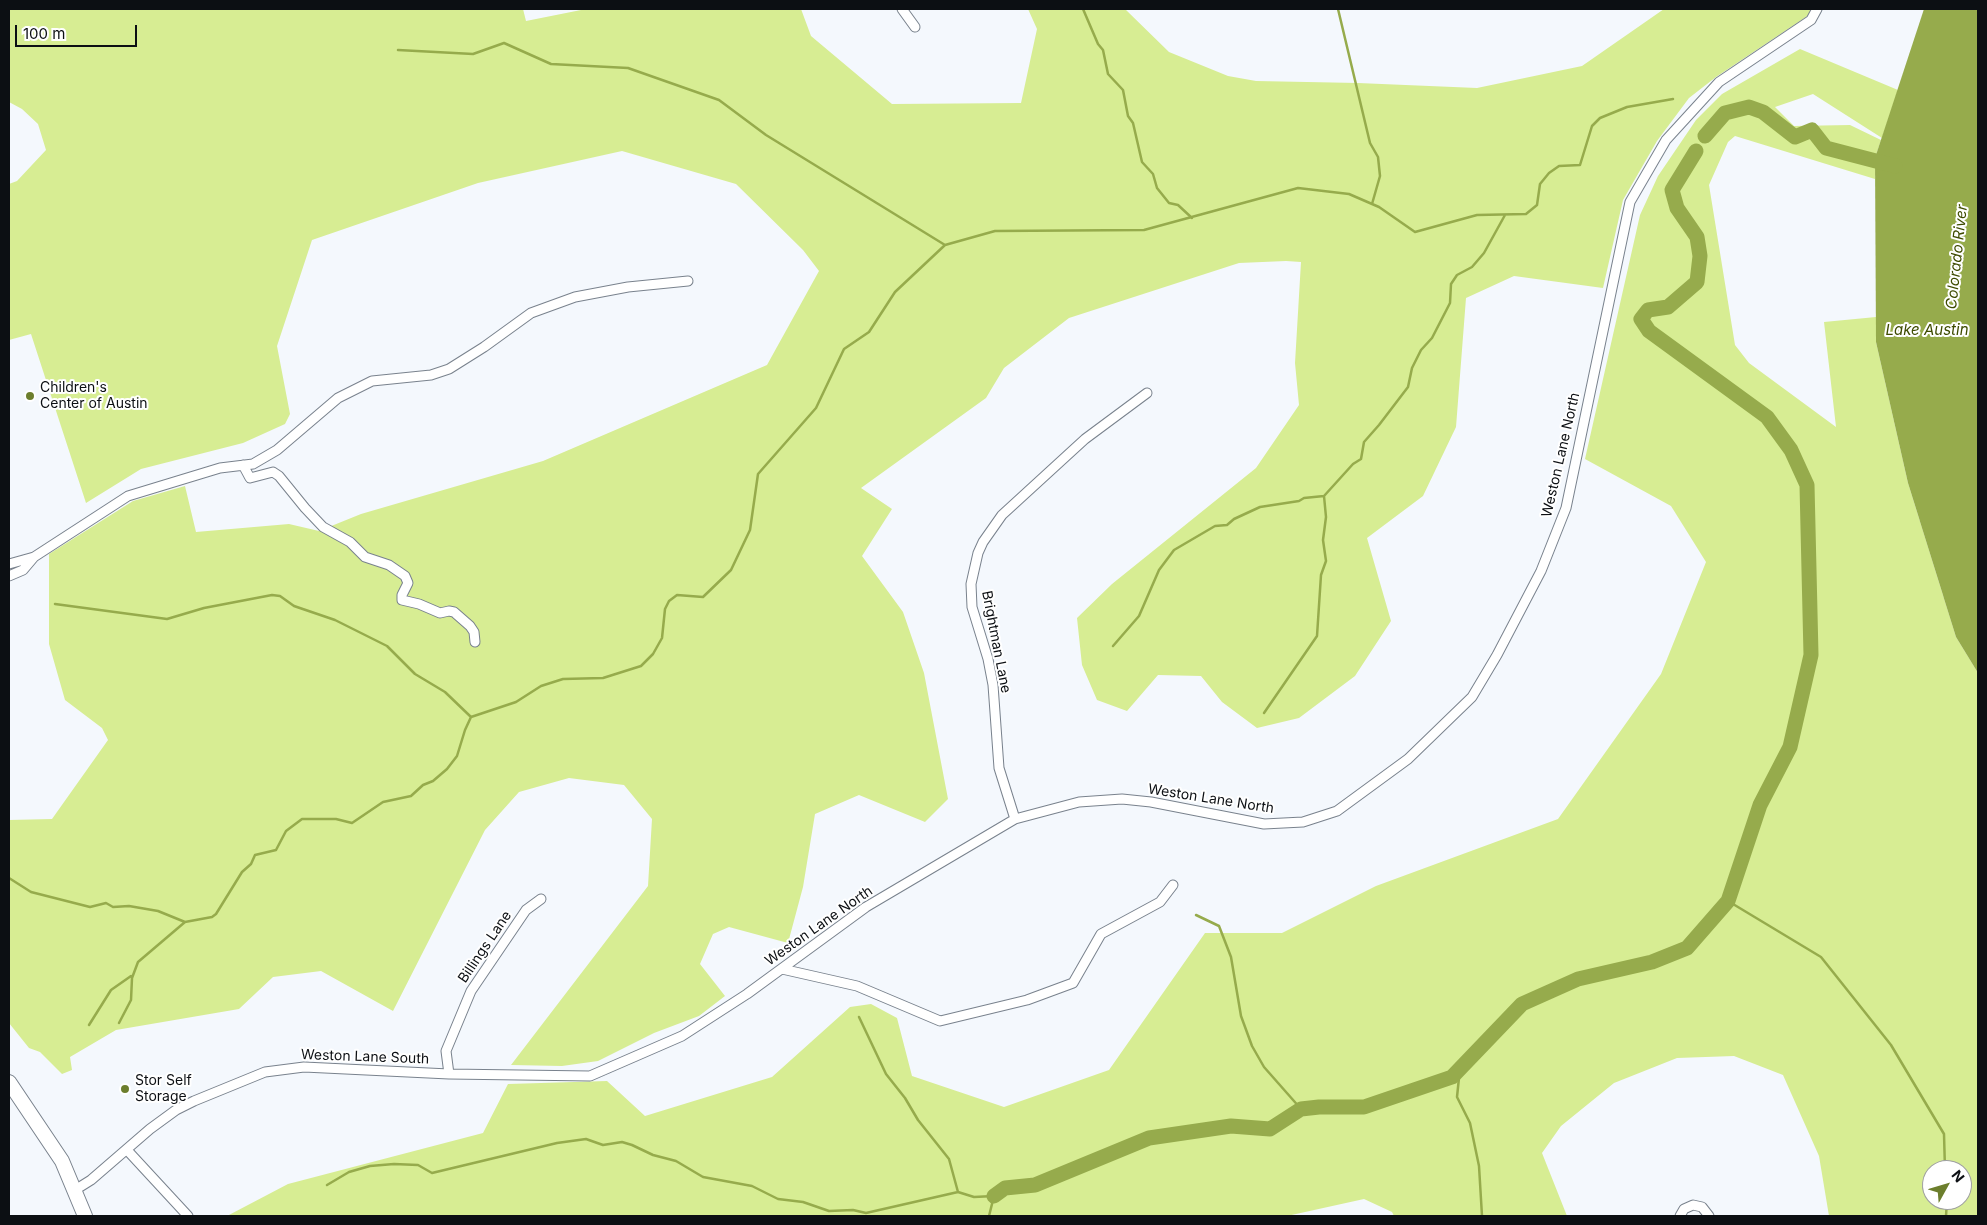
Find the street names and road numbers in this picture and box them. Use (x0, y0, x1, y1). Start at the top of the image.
street label: Weston Lane North (1539, 391, 1583, 519)
street label: Brightman Lane (978, 589, 1014, 695)
street label: Weston Lane North (1147, 781, 1275, 817)
street label: Weston Lane North (762, 883, 876, 969)
street label: Billings Lane (455, 908, 515, 986)
street label: Weston Lane South (301, 1046, 429, 1068)

